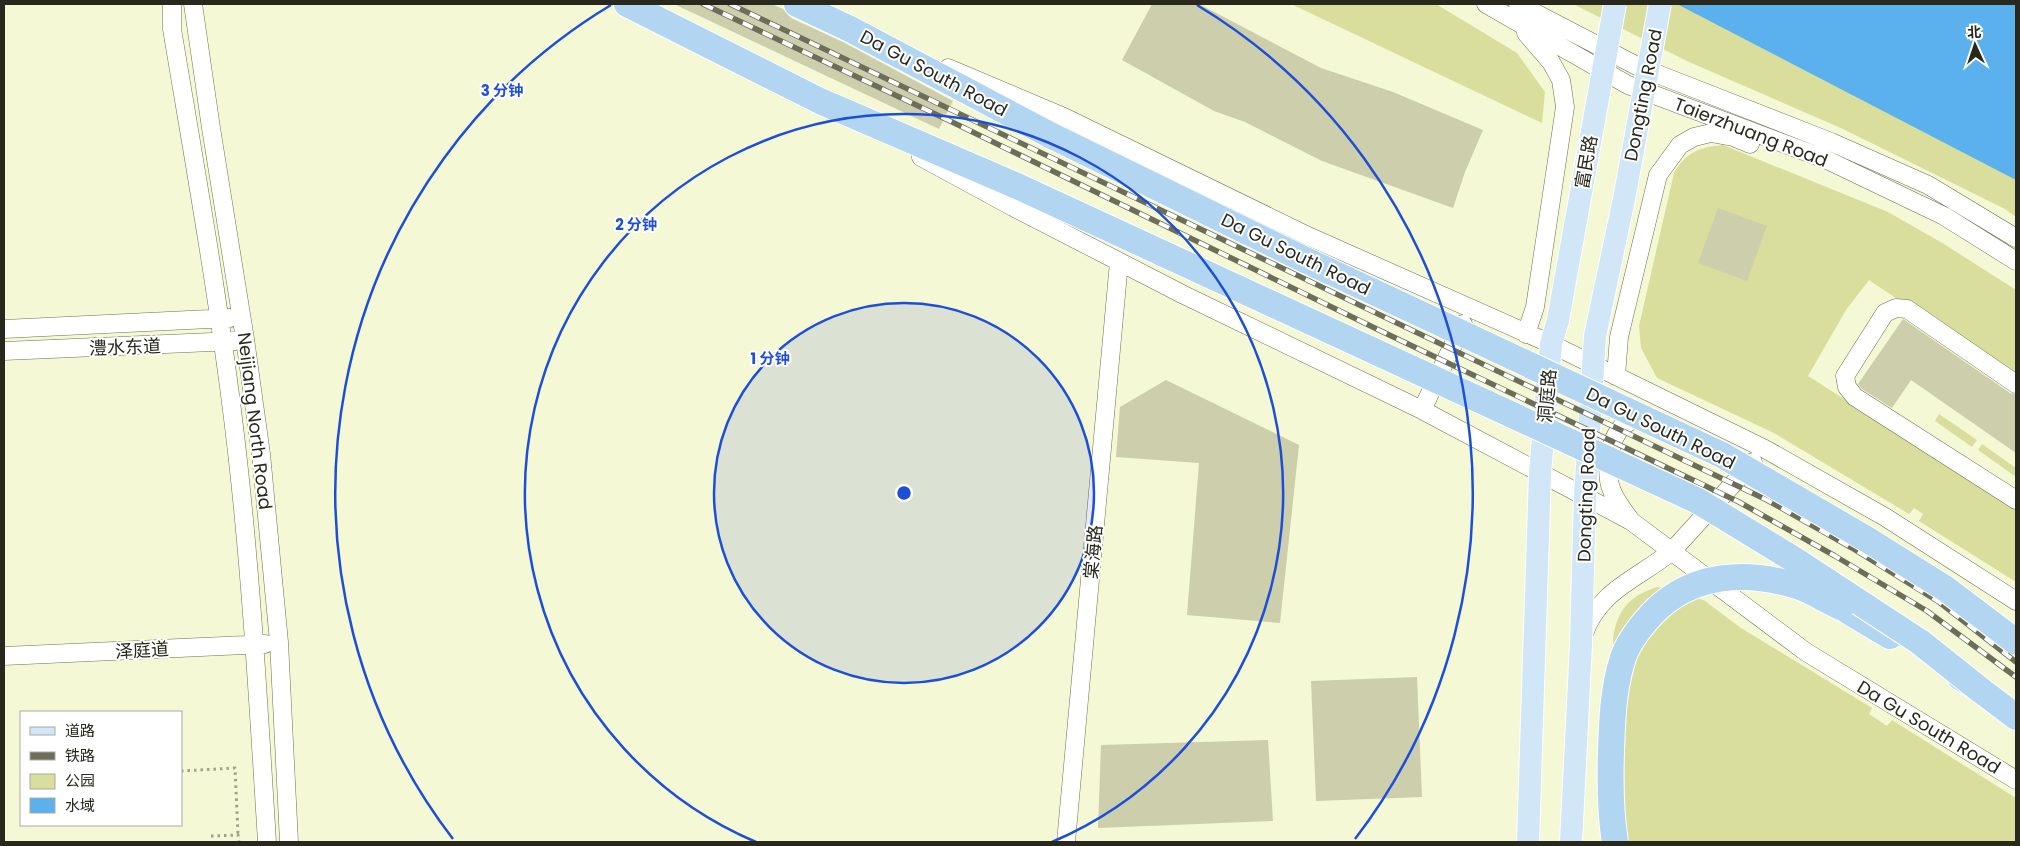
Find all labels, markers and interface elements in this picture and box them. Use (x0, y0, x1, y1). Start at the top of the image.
north arrow (1950, 20, 2000, 70)
text: 北 (1967, 22, 1982, 42)
street label: Da Gu South Road (856, 24, 1012, 122)
street label: Dongting Road (1618, 27, 1668, 163)
text: 3 分钟 (481, 80, 523, 101)
street label: Taierzhuang Road (1670, 91, 1832, 173)
street label: 富民路 (1569, 133, 1603, 191)
street label: Da Gu South Road (1217, 207, 1375, 301)
text: 2 分钟 (615, 214, 657, 235)
street label: Neijiang North Road (232, 331, 278, 511)
street label: 澧水东道 (89, 333, 161, 361)
text: 1 分钟 (751, 348, 789, 369)
street label: 洞庭路 (1532, 368, 1562, 424)
street label: Da Gu South Road (1582, 381, 1740, 475)
street label: Dongting Road (1571, 427, 1601, 563)
centre of rings (895, 484, 913, 502)
street label: 棠海路 (1078, 524, 1108, 580)
street label: 泽庭道 (114, 636, 170, 664)
street label: Da Gu South Road (1853, 674, 2005, 780)
legend (20, 711, 182, 826)
text: 道路 (65, 720, 95, 741)
text: 铁路 (65, 745, 95, 766)
text: 公园 (65, 770, 95, 791)
text: 水域 (65, 795, 95, 816)

